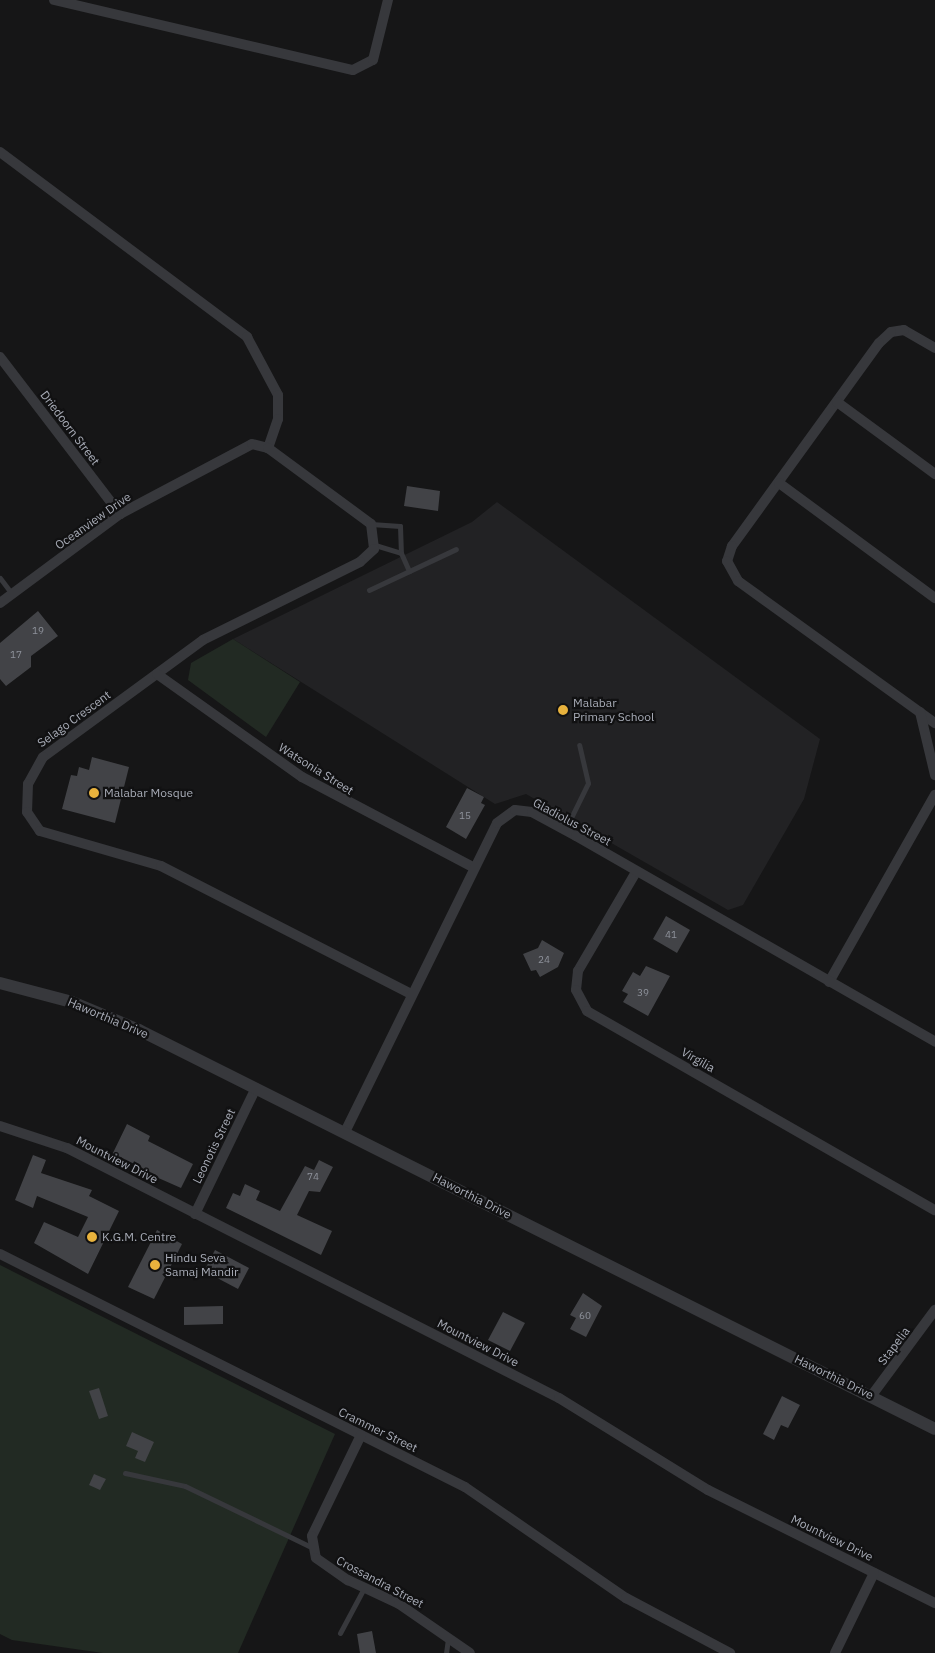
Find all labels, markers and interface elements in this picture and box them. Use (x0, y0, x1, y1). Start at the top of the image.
street label: Driedoorn Street (37, 388, 103, 468)
street label: Oceanview Drive (52, 489, 134, 553)
house number: 19 (32, 625, 44, 637)
house number: 17 (10, 649, 22, 661)
street label: Selago Crescent (35, 688, 113, 750)
place label: Malabar Primary School (573, 696, 654, 724)
marker: Malabar Primary School (557, 704, 569, 716)
street label: Watsonia Street (276, 740, 356, 798)
place label: Malabar Mosque (104, 786, 193, 800)
marker: Malabar Mosque (88, 787, 100, 799)
street label: Gladiolus Street (530, 795, 614, 849)
house number: 15 (459, 810, 471, 822)
house number: 41 (665, 929, 677, 941)
house number: 24 (538, 954, 550, 966)
house number: 39 (637, 987, 649, 999)
street label: Haworthia Drive (65, 995, 151, 1041)
street label: Virgilia (679, 1045, 717, 1075)
street label: Leonotis Street (190, 1106, 238, 1186)
street label: Mountview Drive (74, 1133, 160, 1187)
street label: Haworthia Drive (430, 1170, 514, 1222)
house number: 74 (307, 1171, 319, 1183)
place label: K.G.M. Centre (102, 1230, 176, 1244)
marker: K.G.M. Centre (86, 1231, 98, 1243)
place label: Hindu Seva Samaj Mandir (165, 1251, 238, 1279)
marker: Hindu Seva Samaj Mandir (149, 1259, 161, 1271)
house number: 60 (579, 1310, 591, 1322)
street label: Mountview Drive (435, 1316, 521, 1370)
street label: Stapelia (875, 1324, 913, 1368)
street label: Haworthia Drive (792, 1352, 876, 1402)
street label: Crammer Street (336, 1405, 420, 1455)
street label: Mountview Drive (789, 1512, 875, 1564)
street label: Crossandra Street (334, 1553, 426, 1611)

